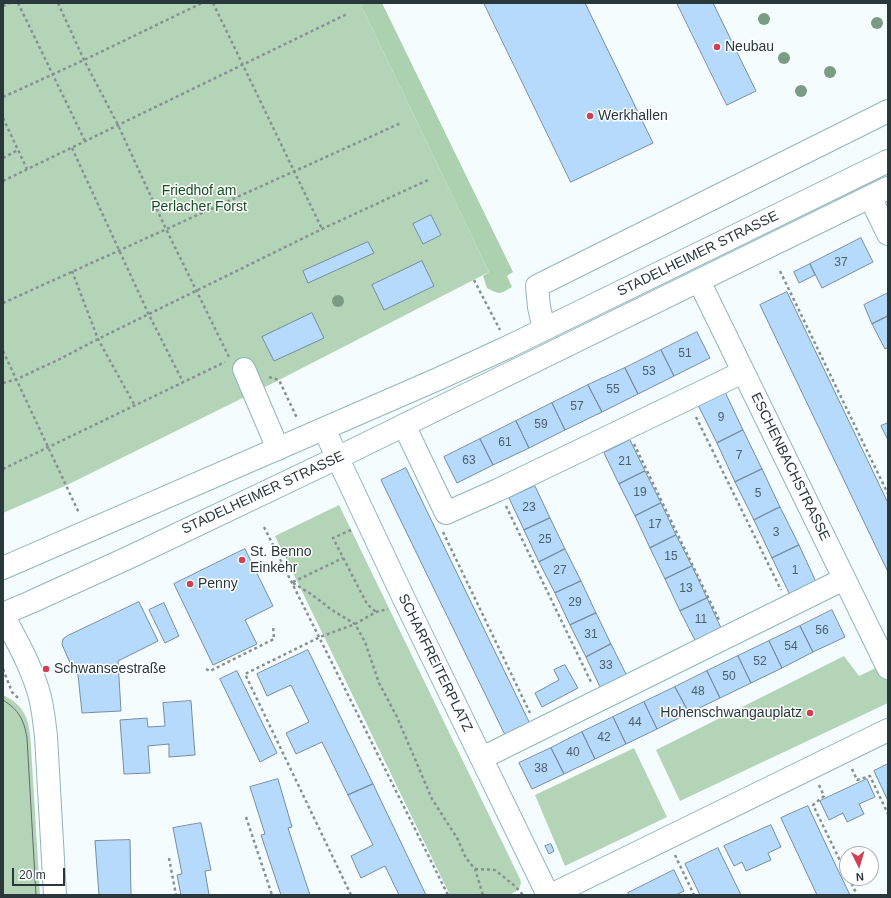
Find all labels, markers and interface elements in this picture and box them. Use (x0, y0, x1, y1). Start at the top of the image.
place label: Neubau (725, 39, 774, 55)
marker: Neubau (712, 42, 722, 52)
place label: Werkhallen (598, 108, 668, 124)
marker: Werkhallen (585, 111, 595, 121)
park label: Friedhof am Perlacher Forst (151, 183, 247, 216)
street label: STADELHEIMER STRASSE (615, 208, 781, 300)
house number: 37 (834, 256, 848, 270)
house number: 51 (678, 347, 692, 361)
house number: 53 (642, 365, 656, 379)
house number: 55 (606, 383, 620, 397)
street label: ESCHENBACHSTRASSE (747, 390, 833, 544)
house number: 57 (570, 400, 584, 414)
house number: 9 (718, 411, 724, 425)
house number: 59 (534, 418, 548, 432)
house number: 61 (498, 436, 512, 450)
street label: STADELHEIMER STRASSE (179, 448, 347, 538)
house number: 7 (736, 449, 742, 463)
house number: 63 (462, 454, 476, 468)
house number: 21 (618, 455, 632, 469)
house number: 19 (633, 486, 647, 500)
house number: 5 (755, 487, 761, 501)
house number: 23 (522, 501, 536, 515)
house number: 17 (648, 518, 662, 532)
house number: 3 (773, 526, 779, 540)
house number: 25 (538, 533, 552, 547)
place label: St. Benno Einkehr (250, 544, 311, 576)
house number: 15 (664, 550, 678, 564)
marker: St. Benno Einkehr (237, 555, 247, 565)
house number: 27 (553, 564, 567, 578)
house number: 1 (792, 564, 798, 578)
place label: Penny (198, 576, 238, 592)
marker: Penny (185, 579, 195, 589)
house number: 13 (679, 582, 693, 596)
street label: SCHARFREITERPLATZ (394, 591, 476, 735)
house number: 29 (568, 596, 582, 610)
house number: 11 (695, 613, 707, 627)
house number: 56 (815, 624, 829, 638)
house number: 31 (584, 628, 598, 642)
house number: 54 (784, 640, 798, 654)
house number: 52 (753, 655, 767, 669)
house number: 33 (599, 659, 613, 673)
place label: Schwanseestraße (54, 661, 166, 677)
marker: Schwanseestraße (41, 664, 51, 674)
house number: 50 (722, 670, 736, 684)
house number: 48 (691, 685, 705, 699)
place label: Hohenschwangauplatz (660, 705, 802, 721)
marker: Hohenschwangauplatz (805, 708, 815, 718)
house number: 44 (628, 716, 642, 730)
house number: 42 (597, 731, 611, 745)
house number: 40 (566, 746, 580, 760)
house number: 38 (534, 762, 548, 776)
north arrow (839, 846, 879, 886)
scale bar (14, 860, 67, 886)
text: 20 m (19, 868, 46, 882)
text: N (855, 871, 864, 883)

